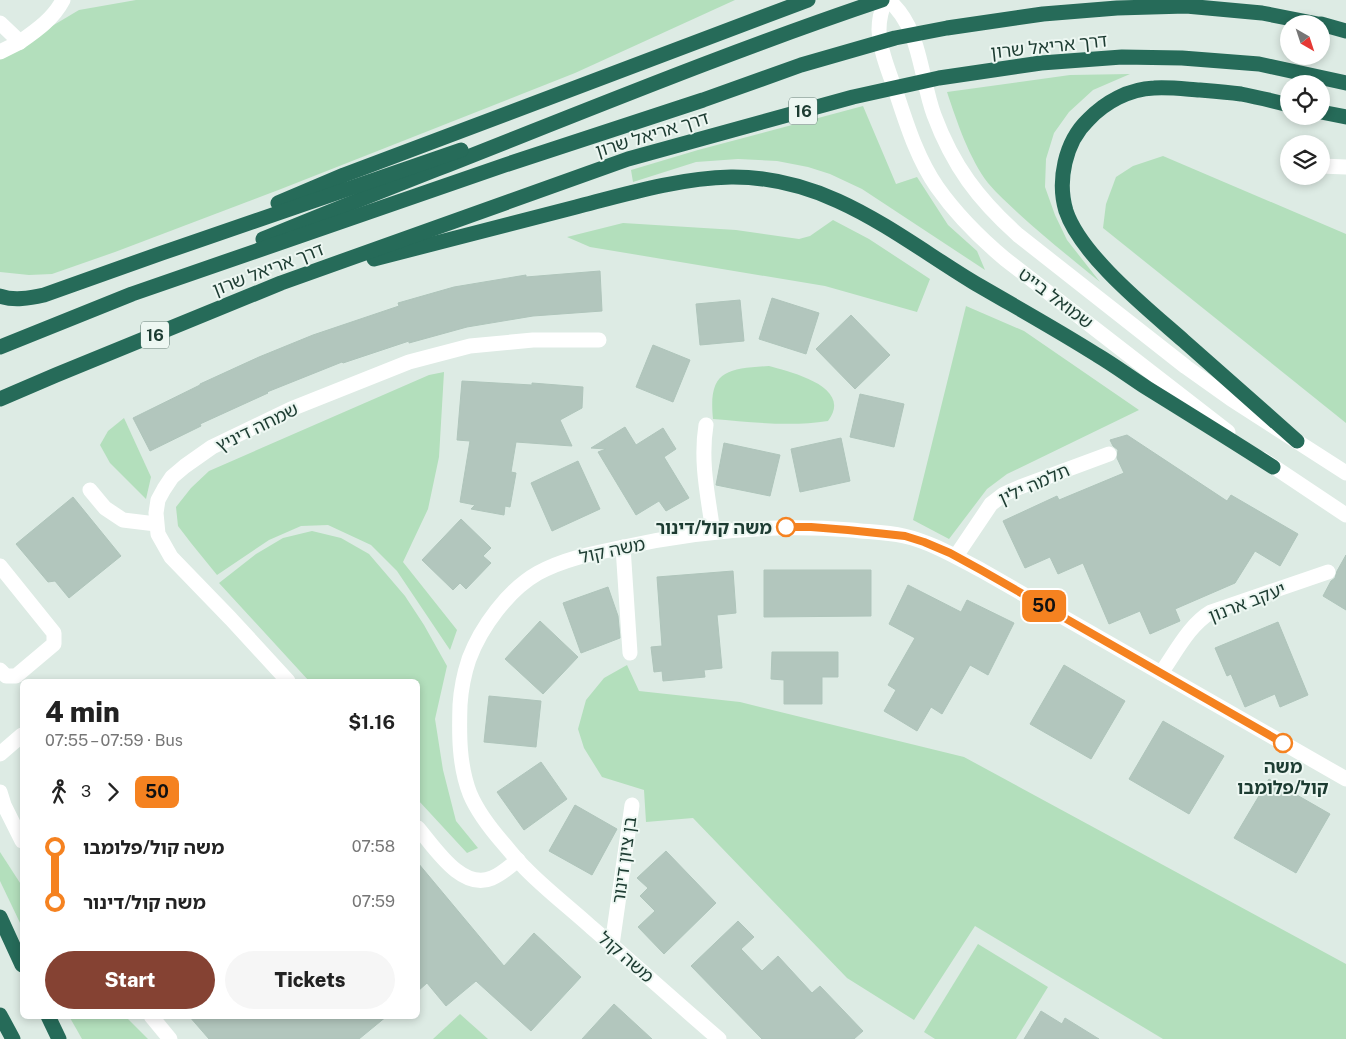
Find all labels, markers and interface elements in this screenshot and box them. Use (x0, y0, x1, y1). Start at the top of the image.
north arrow (1280, 15, 1330, 65)
map controls (1280, 15, 1330, 185)
street label: דרך אריאל שרון (990, 29, 1109, 63)
button: locate (1280, 75, 1330, 125)
road number: 16 (789, 98, 817, 124)
street label: דרך אריאל שרון (593, 107, 711, 161)
button: layers (1280, 135, 1330, 185)
street label: דרך אריאל שרון (209, 238, 327, 300)
street label: שמואל בייט (1015, 263, 1097, 333)
road number: 16 (141, 322, 169, 348)
street label: שמחה דיניץ (212, 398, 302, 456)
street label: תלמה ילין (995, 459, 1073, 509)
place label: משה קול/דינור (656, 517, 772, 538)
marker: משה קול/דינור (776, 517, 796, 537)
street label: משה קול (577, 533, 647, 567)
street label: יעקב ארנון (1205, 578, 1289, 626)
line badge: 50 (1022, 590, 1066, 622)
text: 50 (1032, 595, 1056, 616)
text: 4 min (45, 695, 120, 728)
text: $1.16 (348, 711, 395, 733)
text: 07:55 – 07:59 · Bus (45, 731, 183, 750)
marker: משה קול/פלומבו (1273, 733, 1293, 753)
place label: משה קול/פלומבו (1237, 756, 1329, 798)
icon: walk (45, 778, 73, 806)
icon: forward (99, 778, 127, 806)
text: 50 (145, 781, 169, 802)
text: 3 (81, 782, 91, 801)
street label: בן ציון דינור (607, 815, 641, 905)
text: משה קול/פלומבו (83, 836, 224, 858)
text: 07:58 (352, 837, 395, 856)
text: משה קול/דינור (83, 891, 206, 913)
text: 07:59 (352, 892, 395, 911)
street label: משה קול (594, 927, 658, 987)
button: Start (45, 951, 215, 1009)
button: Tickets (225, 951, 395, 1009)

